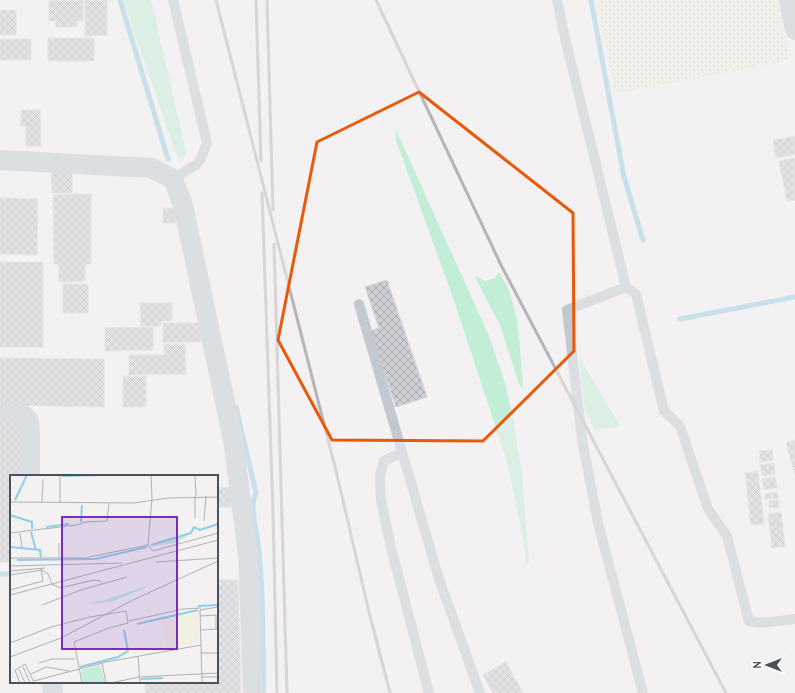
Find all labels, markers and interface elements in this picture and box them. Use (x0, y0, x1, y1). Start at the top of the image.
inset map (10, 475, 218, 683)
north arrow (747, 645, 787, 685)
text: N (750, 661, 764, 669)

